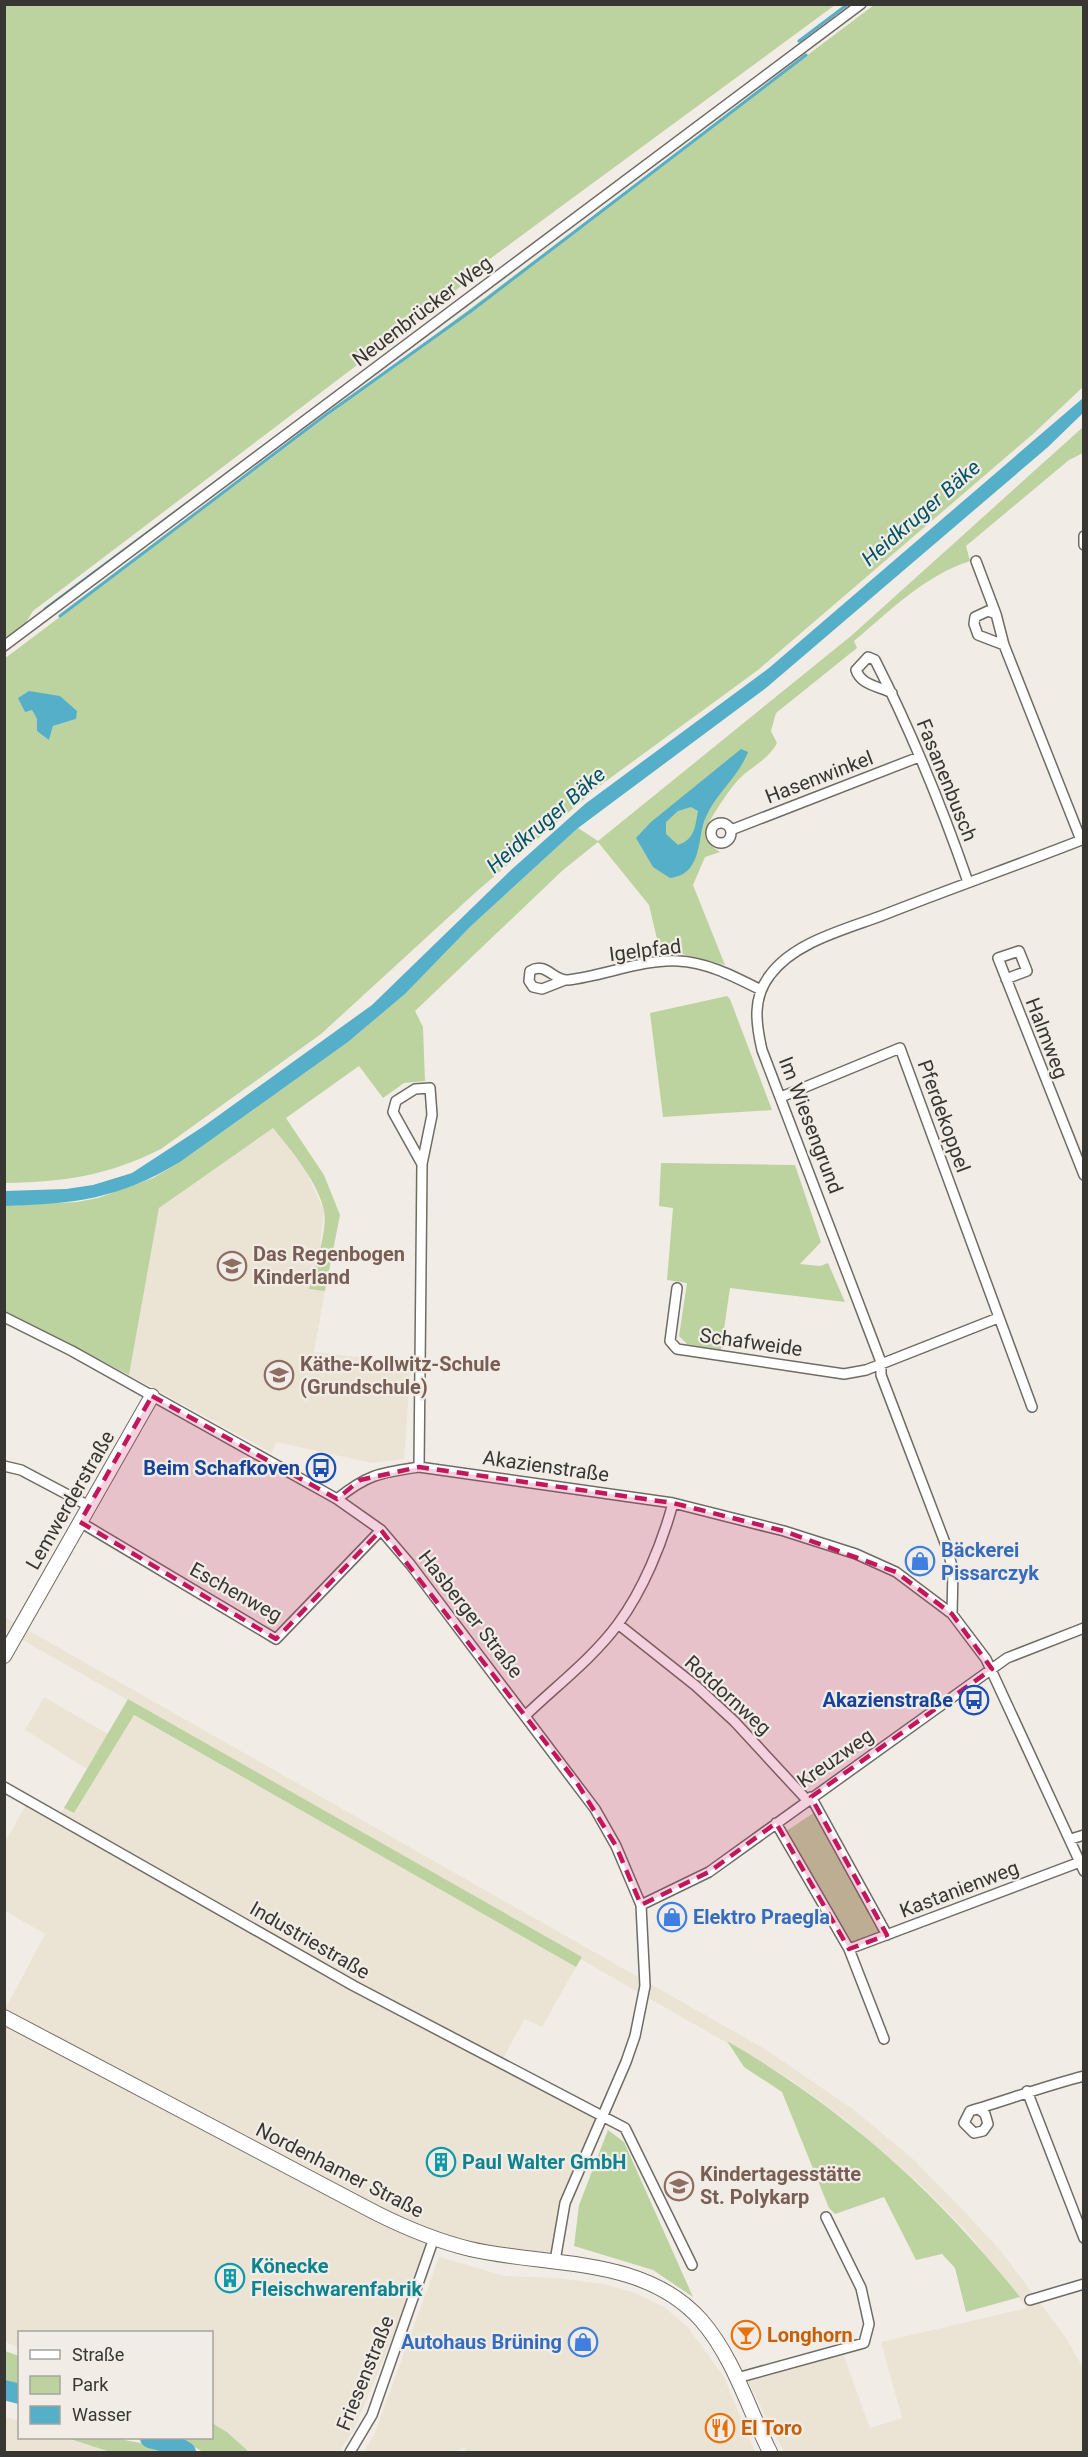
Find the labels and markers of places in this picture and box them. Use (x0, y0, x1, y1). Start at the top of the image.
place label: Das Regenbogen Kinderland (253, 1242, 405, 1289)
school or university icon: Das Regenbogen Kinderland (216, 1250, 248, 1282)
place label: Käthe-Kollwitz-Schule (Grundschule) (300, 1352, 501, 1399)
school or university icon: Käthe-Kollwitz-Schule (Grundschule) (263, 1359, 295, 1391)
bus stop icon: Beim Schafkoven (305, 1452, 337, 1484)
place label: Beim Schafkoven (143, 1456, 300, 1480)
place label: Bäckerei Pissarczyk (941, 1538, 1039, 1585)
shop icon: Bäckerei Pissarczyk (904, 1545, 936, 1577)
bus stop icon: Akazienstraße (958, 1684, 990, 1716)
place label: Akazienstraße (823, 1688, 953, 1712)
shop icon: Elektro Praegla (656, 1901, 688, 1933)
place label: Elektro Praegla (693, 1905, 830, 1929)
building icon: Paul Walter GmbH (425, 2146, 457, 2178)
place label: Paul Walter GmbH (462, 2150, 626, 2174)
place label: Kindertagesstätte St. Polykarp (700, 2162, 861, 2209)
school or university icon: Kindertagesstätte St. Polykarp (663, 2170, 695, 2202)
place label: Könecke Fleischwarenfabrik (251, 2254, 423, 2301)
building icon: Könecke Fleischwarenfabrik (214, 2262, 246, 2294)
bar icon: Longhorn (730, 2319, 762, 2351)
place label: Longhorn (767, 2323, 853, 2347)
shop icon: Autohaus Brüning (567, 2326, 599, 2358)
place label: Autohaus Brüning (401, 2330, 562, 2354)
restaurant icon: El Toro (704, 2412, 736, 2444)
place label: El Toro (741, 2416, 802, 2440)

